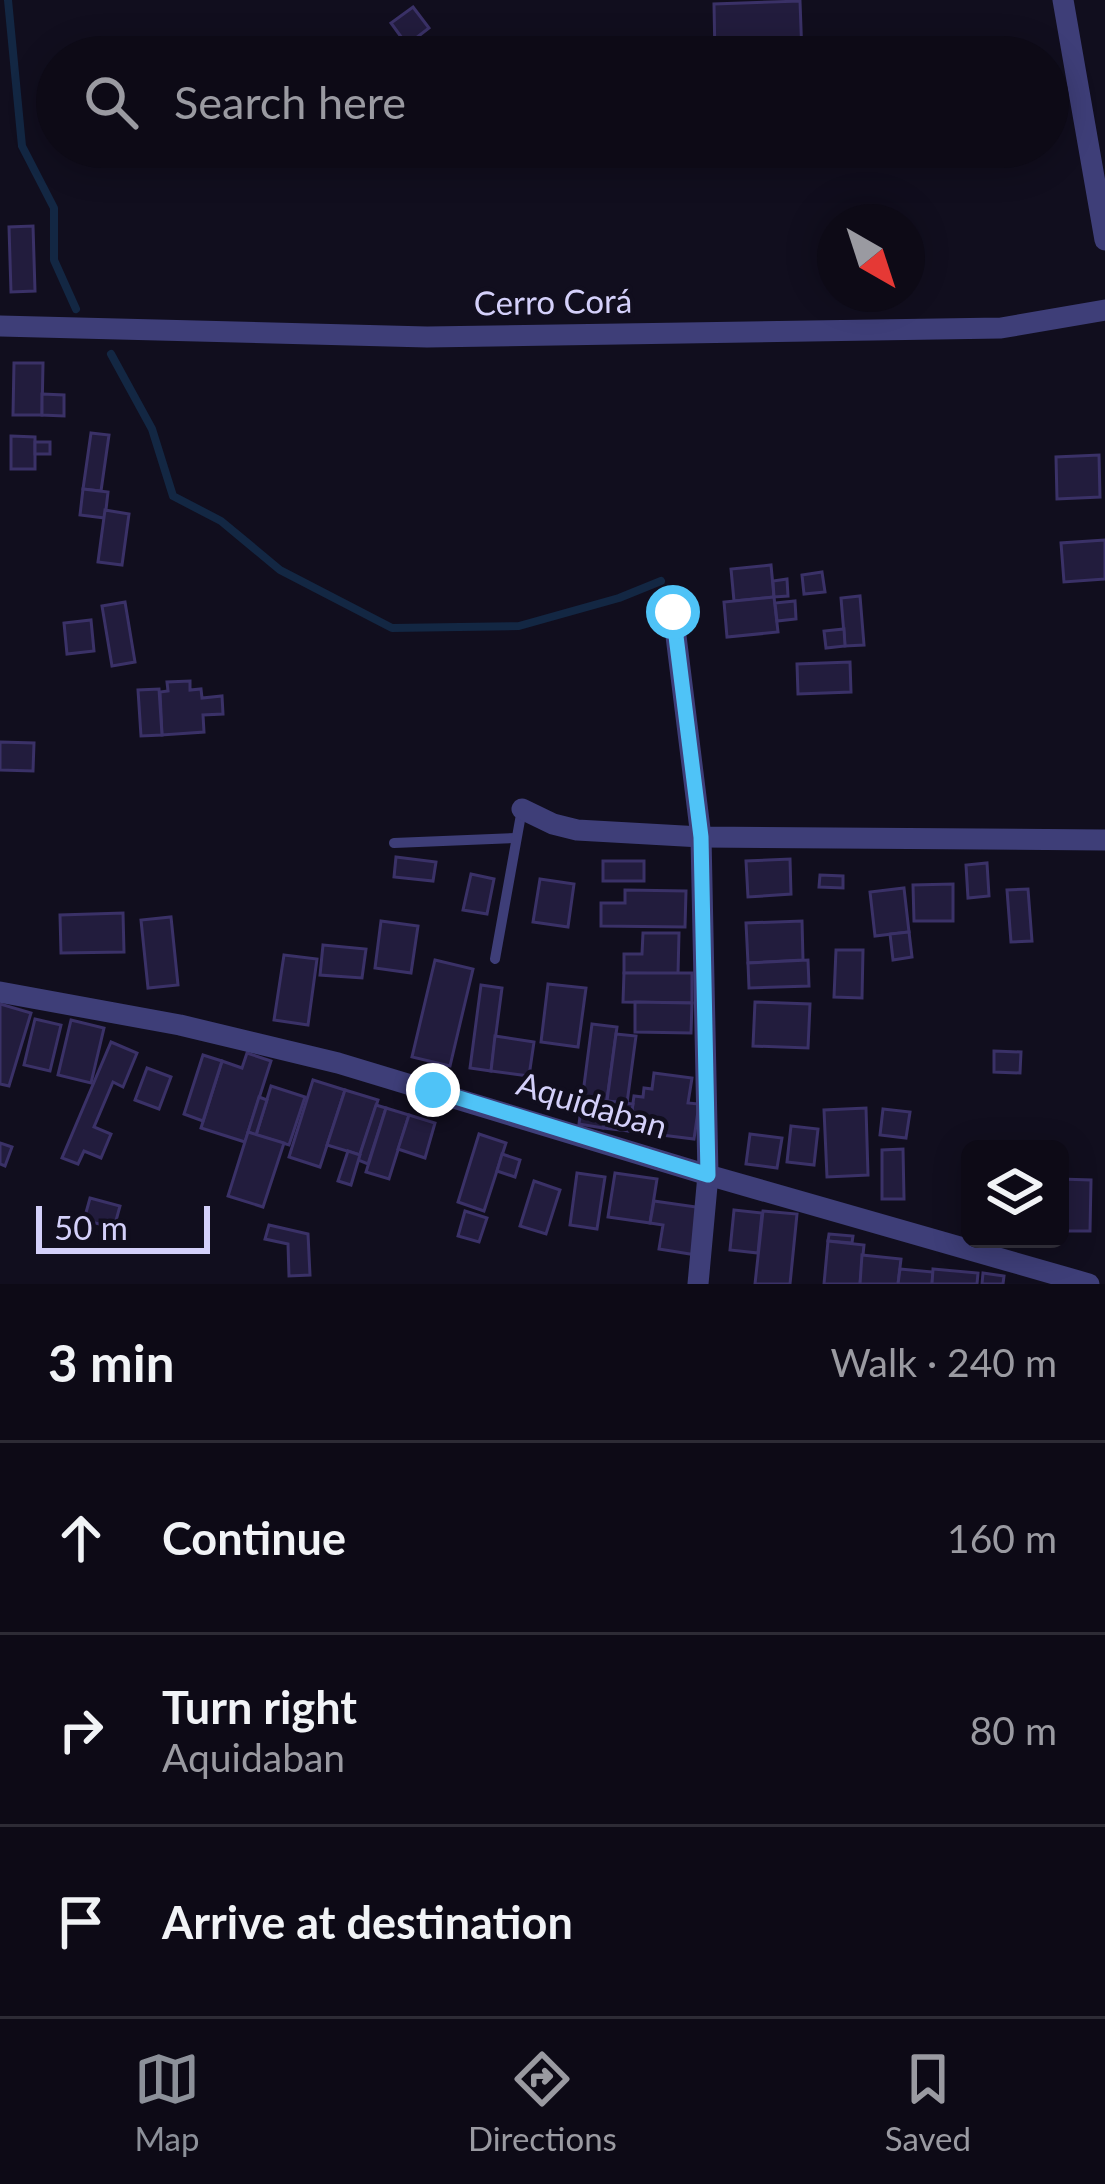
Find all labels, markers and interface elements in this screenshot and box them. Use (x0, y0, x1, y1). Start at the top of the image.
search box (36, 36, 1069, 168)
icon: search (78, 69, 144, 135)
text: Search here (174, 75, 406, 129)
north arrow (817, 204, 925, 312)
street label: Cerro Corá (474, 280, 632, 322)
route start (646, 585, 700, 639)
street label: Aquidaban (512, 1062, 672, 1146)
route end (406, 1063, 460, 1117)
map controls (961, 1140, 1069, 1248)
button: layers (961, 1140, 1069, 1248)
scale bar (36, 1200, 210, 1253)
text: 50 m (54, 1207, 128, 1247)
text: 3 min (48, 1332, 174, 1393)
text: Walk · 240 m (830, 1339, 1057, 1385)
icon: ahead (48, 1505, 114, 1571)
text: Continue (162, 1511, 346, 1565)
text: 160 m (947, 1515, 1057, 1561)
text: Turn right (162, 1680, 357, 1734)
icon: right (48, 1697, 114, 1763)
text: 80 m (970, 1707, 1057, 1753)
text: Aquidaban (162, 1734, 345, 1780)
icon: arrive (48, 1889, 114, 1955)
text: Arrive at destination (162, 1895, 573, 1949)
tab: Map (134, 2046, 200, 2158)
tab: Directions (468, 2046, 617, 2158)
tab: Saved (885, 2046, 971, 2158)

